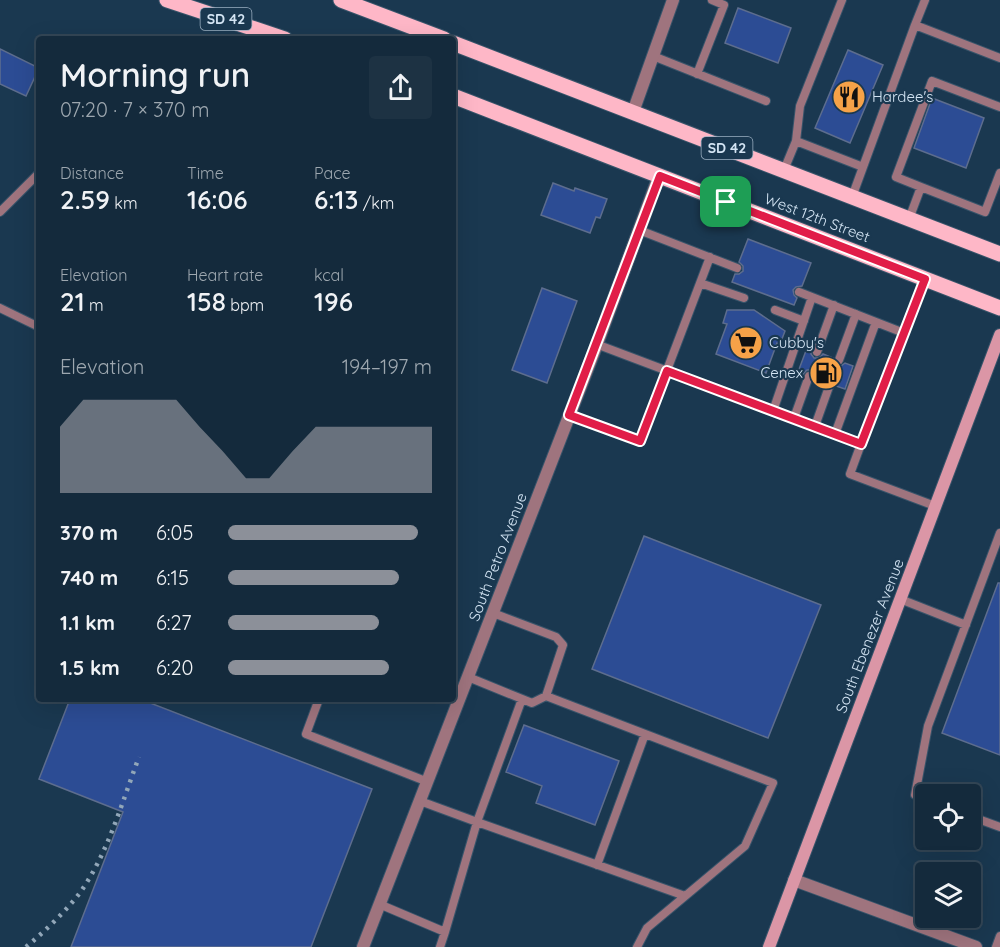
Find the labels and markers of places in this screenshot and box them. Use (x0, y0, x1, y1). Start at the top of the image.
restaurant icon: Hardee's (831, 79, 867, 115)
place label: Hardee's (872, 87, 933, 106)
pin (700, 176, 751, 227)
supermarket icon: Cubby's (728, 325, 764, 361)
place label: Cubby's (769, 333, 824, 352)
fuel station icon: Cenex (808, 355, 844, 391)
place label: Cenex (760, 363, 803, 382)

